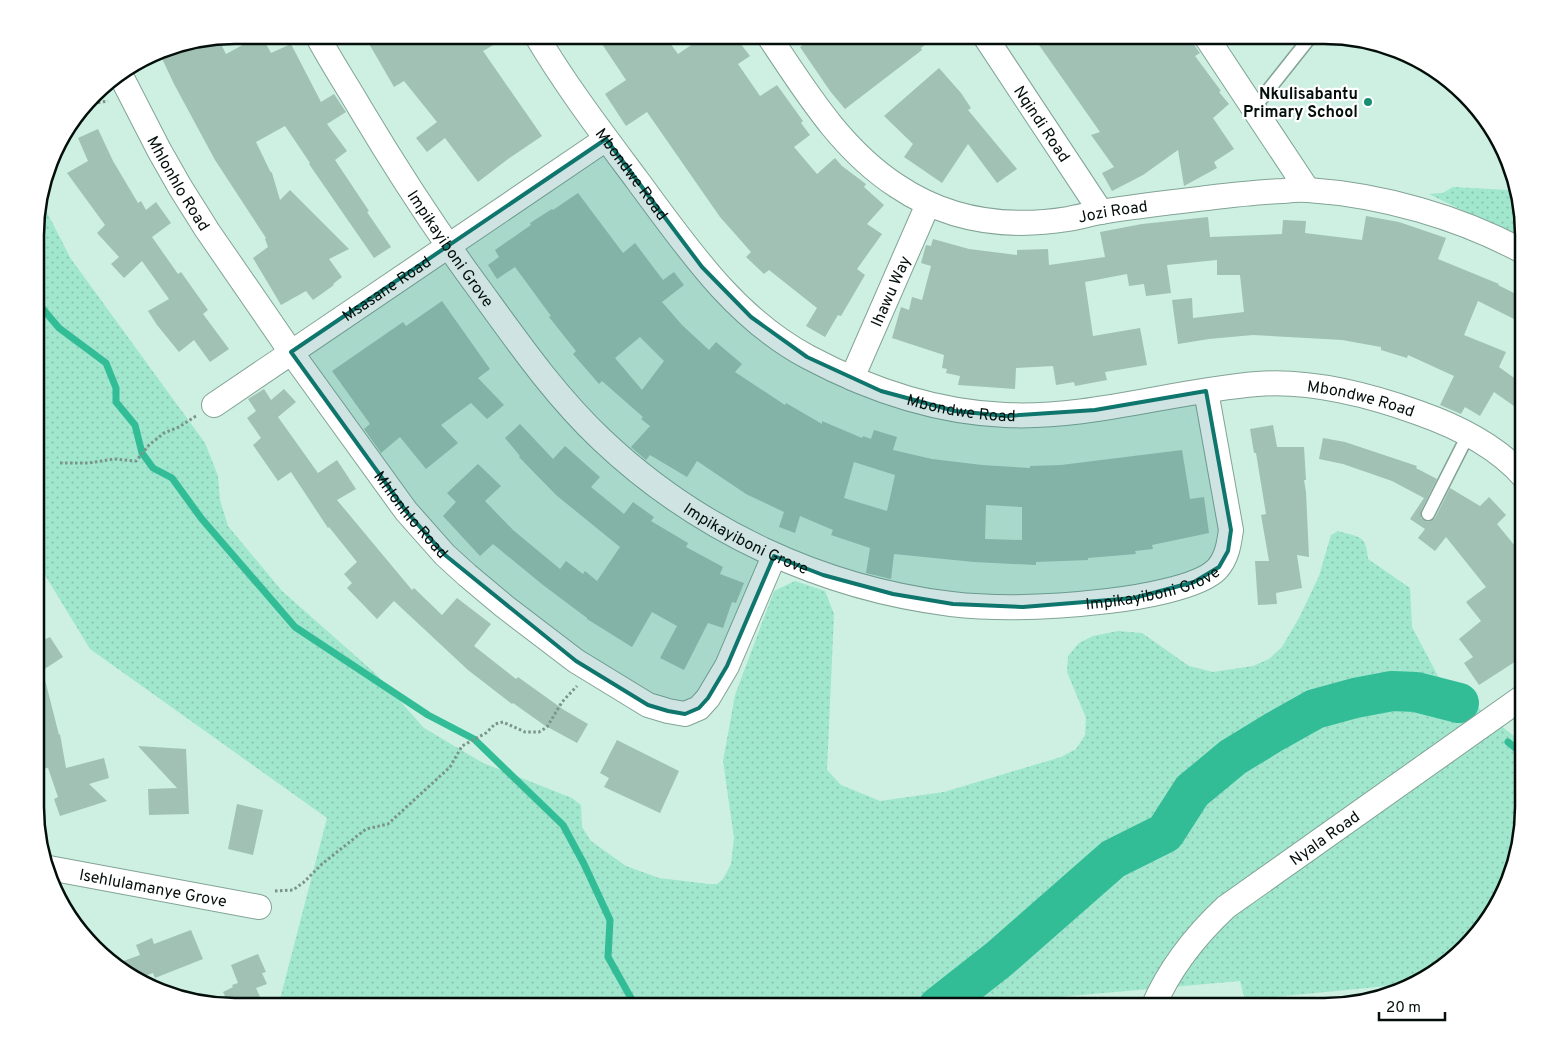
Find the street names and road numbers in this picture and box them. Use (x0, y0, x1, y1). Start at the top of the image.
street label: Nqindi Road (1008, 82, 1073, 167)
street label: Mbondwe Road (590, 125, 671, 225)
street label: Mhlonhlo Road (142, 133, 213, 235)
street label: Impikayiboni Grove (402, 187, 497, 312)
street label: Jozi Road (1076, 197, 1149, 229)
street label: Msasane Road (339, 253, 435, 327)
street label: Ihawu Way (868, 253, 916, 330)
street label: Mbondwe Road (1306, 377, 1417, 423)
street label: Mbondwe Road (904, 391, 1016, 427)
street label: Mhlonhlo Road (368, 468, 451, 563)
street label: Impikayiboni Grove (679, 499, 811, 580)
street label: Impikayiboni Grove (1085, 563, 1225, 615)
street label: Nyala Road (1286, 807, 1364, 871)
street label: Isehlulamanye Grove (77, 866, 228, 913)

